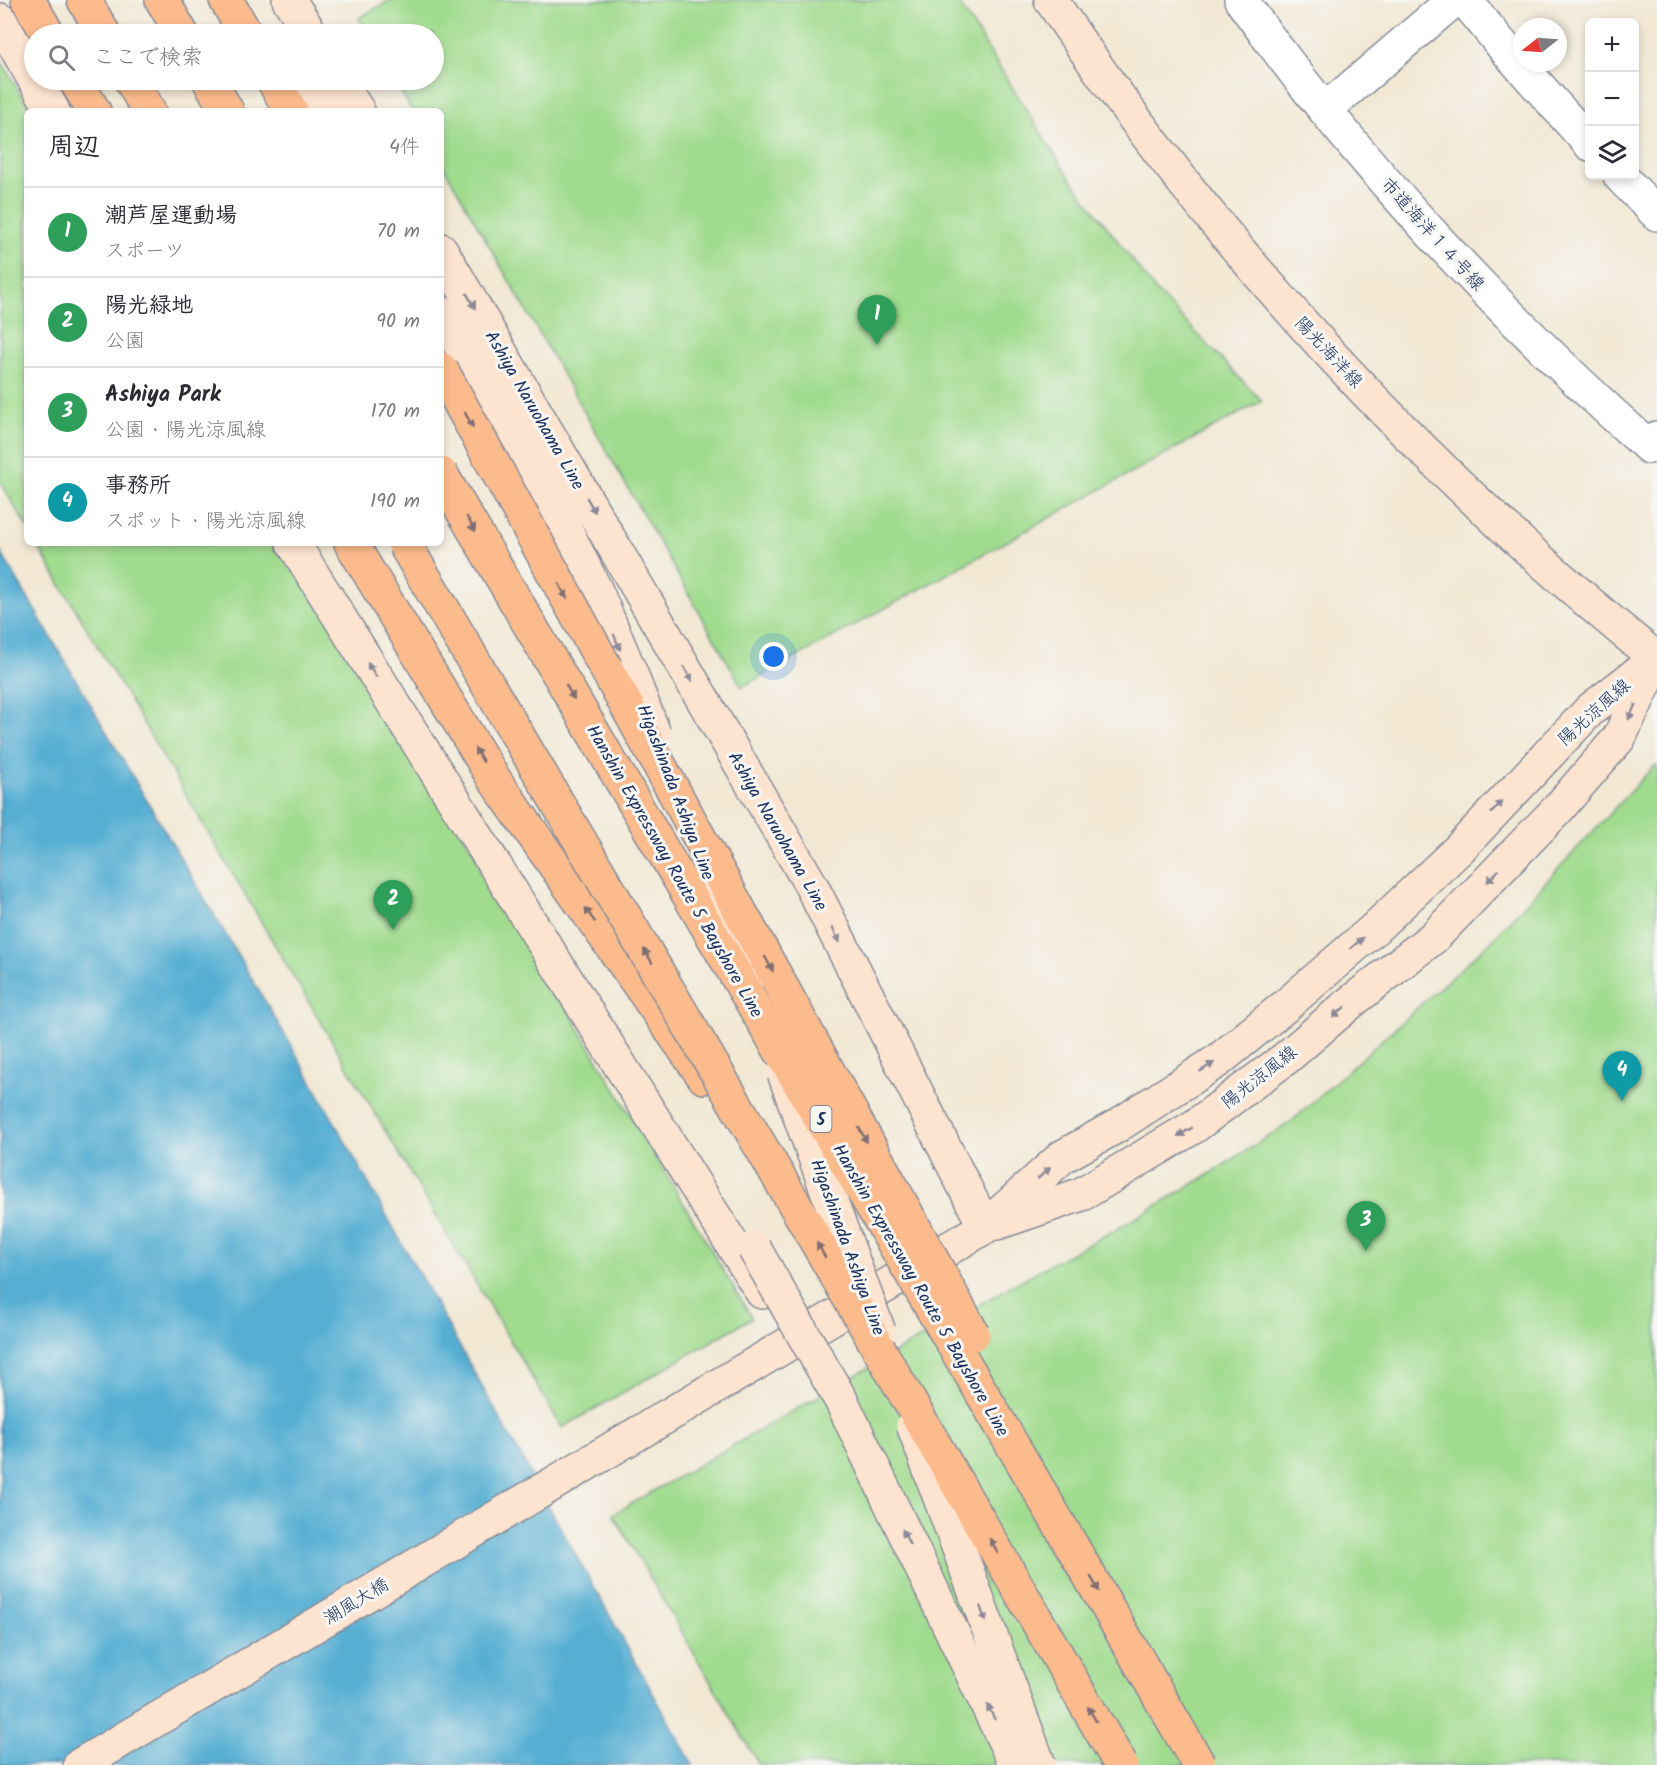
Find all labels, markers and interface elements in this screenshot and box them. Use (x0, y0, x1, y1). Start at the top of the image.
north arrow (1513, 18, 1567, 72)
map controls (1585, 18, 1639, 180)
button: + (1585, 18, 1639, 72)
search box (24, 24, 444, 90)
icon: search (45, 41, 78, 74)
text: ここで検索 (93, 41, 203, 76)
button: − (1585, 72, 1639, 126)
button: layers (1585, 126, 1639, 180)
text: 周辺 (48, 127, 100, 169)
text: 4件 (389, 132, 420, 164)
street label: 市道海洋１４号線 (1373, 172, 1491, 298)
text: 潮芦屋運動場 (105, 199, 237, 234)
text: 1 (64, 216, 71, 248)
text: 70 m (377, 216, 420, 248)
text: スポーツ (105, 236, 185, 268)
text: 陽光緑地 (105, 289, 193, 324)
one-way arrow (465, 293, 476, 309)
pin: 1 (858, 296, 896, 345)
text: 2 (62, 306, 73, 338)
text: 90 m (376, 306, 420, 338)
street label: 陽光海洋線 (1287, 310, 1369, 396)
text: 公園 (105, 326, 145, 358)
street label: Ashiya Naruohama Line (476, 326, 591, 496)
text: Ashiya Park (105, 378, 220, 413)
text: 3 (62, 396, 73, 428)
text: 170 m (371, 396, 420, 428)
one-way arrow (464, 412, 474, 429)
text: 公園 · 陽光涼風線 (105, 415, 266, 447)
text: 事務所 (105, 469, 171, 504)
text: 4 (62, 486, 73, 518)
text: 190 m (370, 486, 420, 518)
one-way arrow (585, 497, 596, 513)
text: スポット · 陽光涼風線 (105, 506, 306, 538)
one-way arrow (465, 516, 475, 533)
one-way arrow (558, 582, 568, 599)
one-way arrow (613, 633, 622, 651)
your location (759, 642, 788, 671)
one-way arrow (366, 662, 378, 678)
one-way arrow (683, 666, 694, 682)
street label: 陽光涼風線 (1552, 672, 1638, 754)
one-way arrow (564, 684, 574, 701)
street label: Higashinada Ashiya Line (628, 700, 721, 885)
one-way arrow (1627, 703, 1637, 721)
street label: Hanshin Expressway Route 5 Bayshore Line (578, 720, 770, 1024)
one-way arrow (474, 747, 485, 763)
street label: Ashiya Naruohama Line (719, 747, 834, 917)
one-way arrow (1489, 800, 1503, 814)
one-way arrow (1487, 868, 1501, 882)
pin: 2 (374, 880, 412, 930)
one-way arrow (584, 908, 596, 924)
one-way arrow (831, 927, 841, 944)
one-way arrow (1349, 937, 1364, 950)
one-way arrow (642, 948, 653, 964)
one-way arrow (764, 956, 774, 973)
one-way arrow (1332, 1005, 1347, 1018)
street label: 陽光涼風線 (1216, 1039, 1304, 1117)
pin: 4 (1602, 1052, 1642, 1101)
one-way arrow (1199, 1062, 1215, 1073)
road number: 5 (810, 1106, 832, 1132)
one-way arrow (858, 1126, 868, 1143)
one-way arrow (1177, 1126, 1193, 1137)
street label: Hanshin Expressway Route 5 Bayshore Line (824, 1139, 1016, 1443)
street label: Higashinada Ashiya Line (801, 1155, 892, 1340)
one-way arrow (1036, 1167, 1051, 1180)
pin: 3 (1346, 1202, 1386, 1251)
one-way arrow (816, 1242, 827, 1258)
one-way arrow (902, 1528, 911, 1545)
one-way arrow (989, 1537, 999, 1554)
street label: 潮風大橋 (318, 1571, 395, 1633)
one-way arrow (1089, 1576, 1099, 1593)
one-way arrow (978, 1605, 988, 1623)
one-way arrow (986, 1704, 996, 1721)
one-way arrow (1086, 1706, 1097, 1722)

